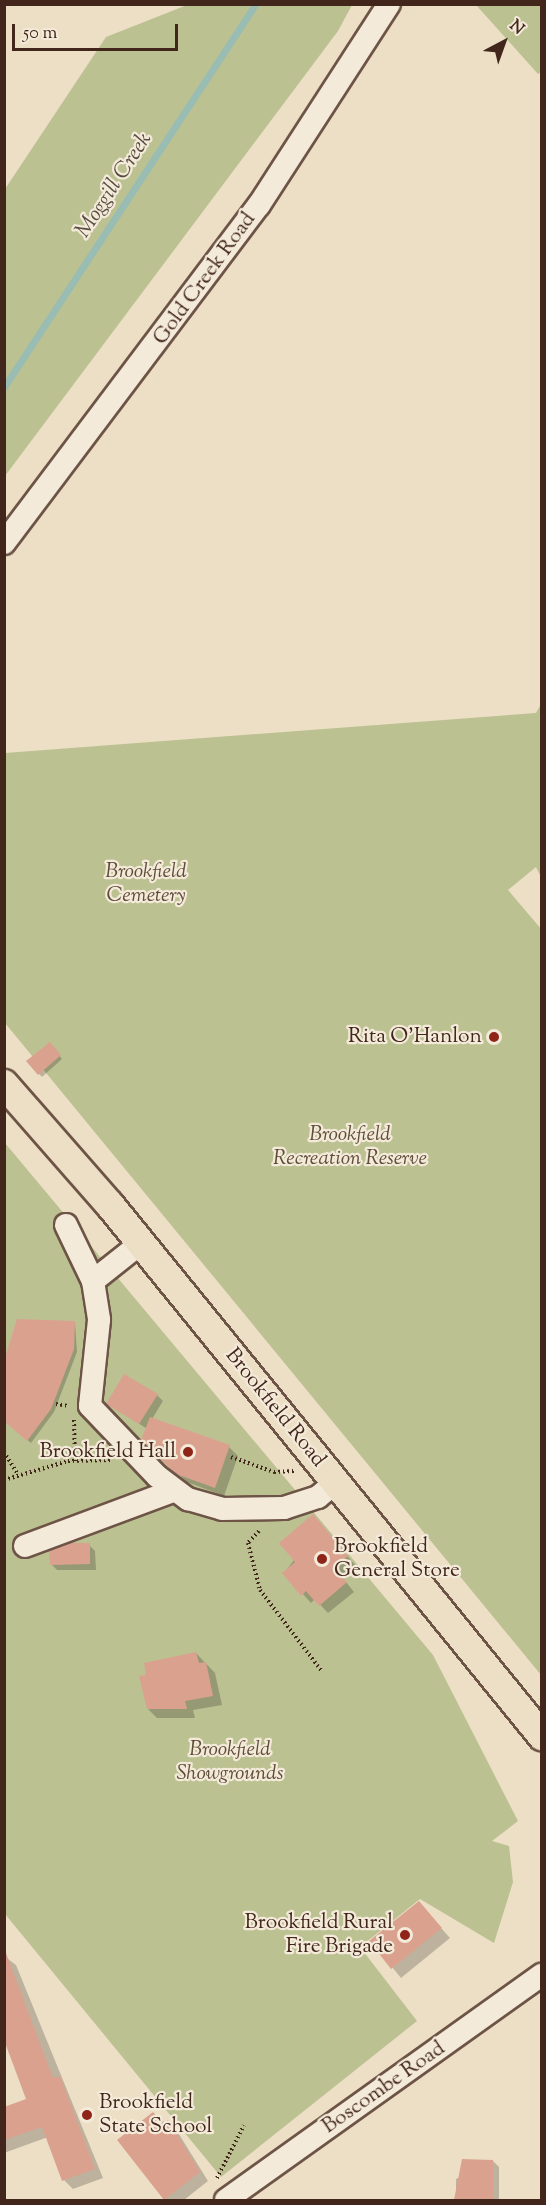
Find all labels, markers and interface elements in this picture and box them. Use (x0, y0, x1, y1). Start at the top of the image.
scale bar (15, 12, 182, 50)
north arrow (474, 12, 534, 72)
text: N (504, 15, 529, 41)
text: 50 m (23, 21, 57, 47)
water label: Moggill Creek (71, 128, 159, 244)
street label: Gold Creek Road (148, 208, 262, 350)
park label: Brookfield Cemetery (105, 859, 187, 909)
place label: Rita O'Hanlon (348, 1024, 482, 1050)
marker: Rita O'Hanlon (487, 1030, 501, 1044)
park label: Brookfield Recreation Reserve (273, 1122, 427, 1172)
street label: Brookfield Road (219, 1343, 331, 1473)
place label: Brookfield Hall (40, 1439, 176, 1465)
marker: Brookfield Hall (181, 1445, 195, 1459)
place label: Brookfield General Store (334, 1534, 460, 1584)
marker: Brookfield General Store (315, 1552, 329, 1566)
park label: Brookfield Showgrounds (176, 1737, 284, 1787)
place label: Brookfield Rural Fire Brigade (245, 1910, 393, 1960)
marker: Brookfield Rural Fire Brigade (398, 1928, 412, 1942)
street label: Boscombe Road (318, 2036, 450, 2140)
place label: Brookfield State School (99, 2090, 212, 2140)
marker: Brookfield State School (80, 2108, 94, 2122)

